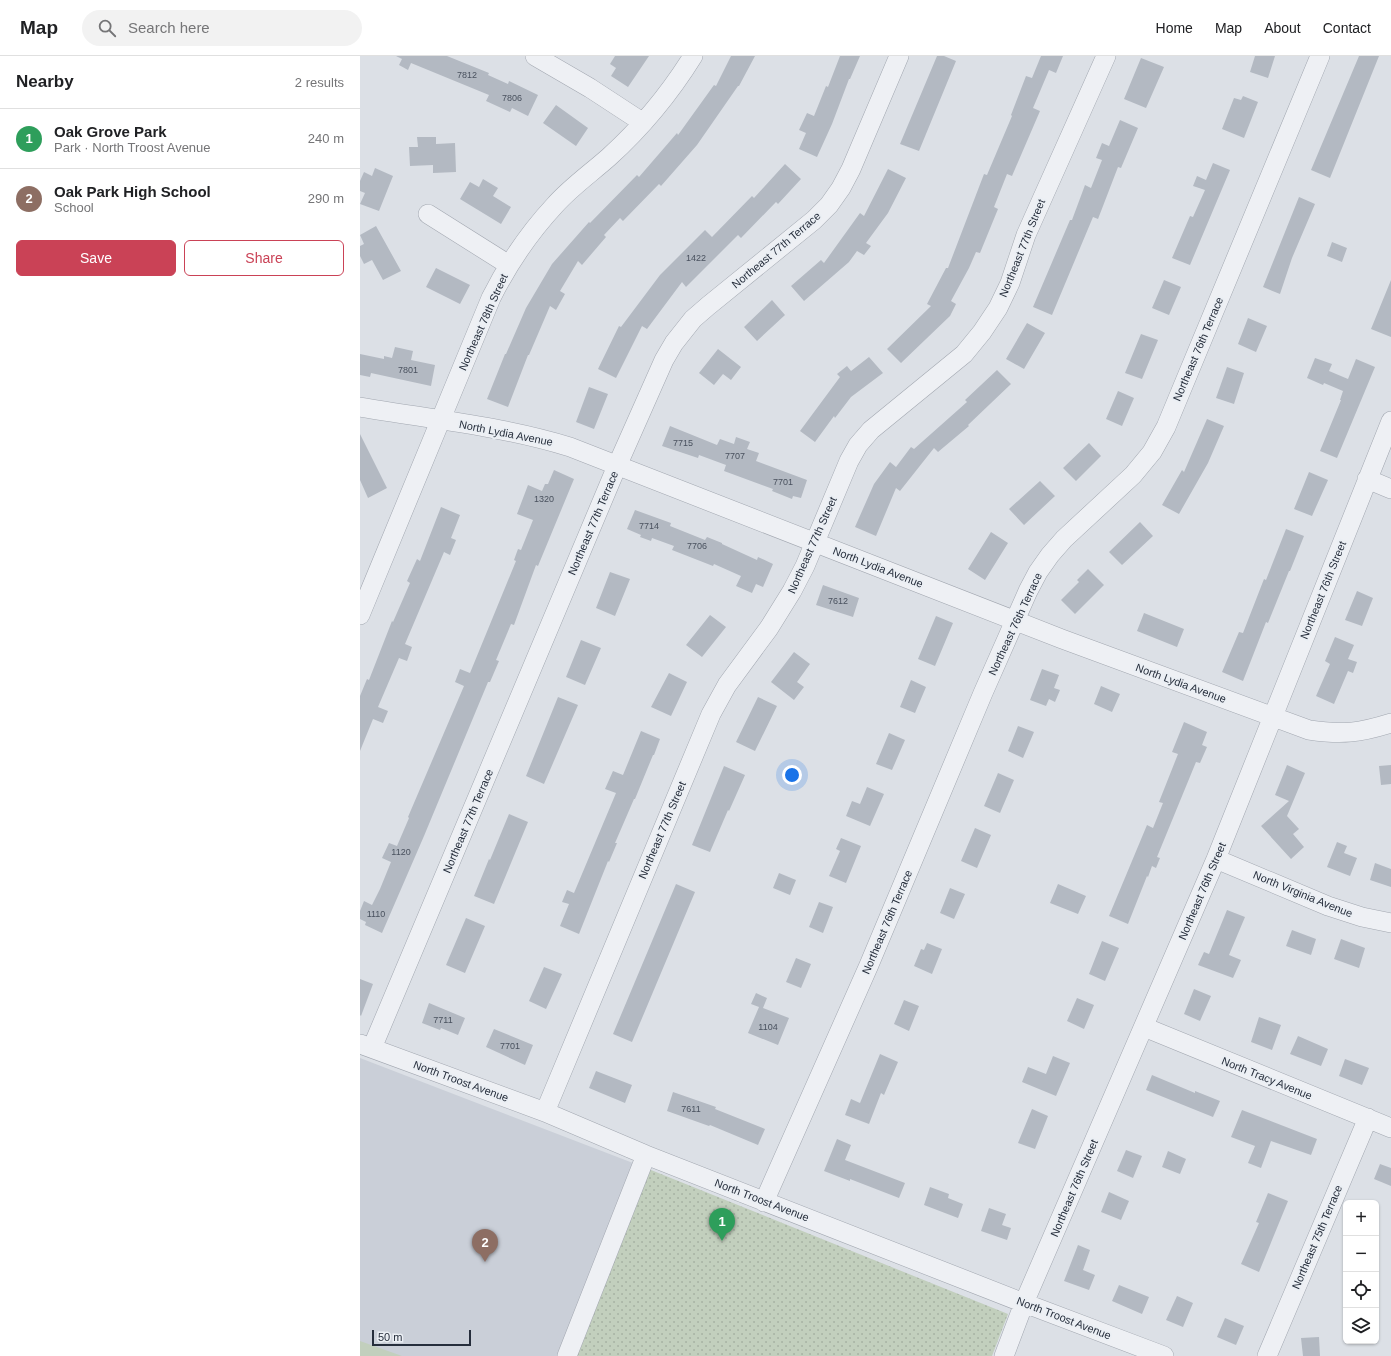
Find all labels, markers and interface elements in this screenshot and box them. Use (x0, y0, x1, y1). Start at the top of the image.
search box (82, 10, 362, 46)
text: Map (20, 17, 58, 38)
icon: search (96, 17, 118, 39)
text: Search here (128, 19, 210, 36)
text: Home (1156, 20, 1193, 36)
text: Map (1215, 20, 1242, 36)
text: About (1264, 20, 1301, 36)
text: Contact (1323, 20, 1371, 36)
house number: 7812 (457, 70, 477, 80)
text: Nearby (16, 72, 74, 91)
text: 2 results (295, 75, 344, 90)
house number: 7806 (502, 93, 522, 103)
text: Oak Grove Park (54, 123, 167, 140)
text: 1 (25, 131, 33, 146)
text: 240 m (308, 131, 344, 146)
text: Park · North Troost Avenue (54, 140, 211, 155)
text: Oak Park High School (54, 183, 211, 200)
text: 2 (25, 191, 33, 206)
text: 290 m (308, 191, 344, 206)
street label: Northeast 77th Street (997, 197, 1047, 299)
text: School (54, 200, 94, 215)
street label: Northeast 77th Terrace (729, 210, 823, 290)
button: Save (16, 240, 176, 276)
button: Share (184, 240, 344, 276)
house number: 1422 (686, 253, 706, 263)
street label: Northeast 78th Street (456, 272, 510, 372)
street label: Northeast 76th Terrace (1171, 295, 1225, 403)
house number: 7801 (398, 365, 418, 375)
street label: North Lydia Avenue (458, 418, 554, 448)
house number: 7715 (673, 438, 693, 448)
house number: 7707 (725, 451, 745, 461)
street label: Northeast 77th Terrace (566, 469, 620, 577)
house number: 7701 (773, 477, 793, 487)
house number: 1320 (534, 494, 554, 504)
street label: Northeast 77th Street (785, 495, 839, 595)
house number: 7714 (639, 521, 659, 531)
street label: Northeast 76th Street (1298, 539, 1348, 641)
house number: 7706 (687, 541, 707, 551)
street label: North Lydia Avenue (831, 544, 925, 590)
street label: Northeast 76th Terrace (986, 571, 1044, 677)
house number: 7612 (828, 596, 848, 606)
street label: North Lydia Avenue (1134, 661, 1228, 705)
your location (782, 765, 802, 785)
street label: Northeast 77th Terrace (441, 767, 495, 875)
street label: Northeast 77th Street (636, 780, 688, 880)
street label: Northeast 76th Street (1176, 841, 1228, 941)
house number: 1120 (391, 847, 411, 857)
street label: Northeast 76th Terrace (860, 868, 914, 976)
street label: North Virginia Avenue (1252, 869, 1354, 919)
house number: 1110 (367, 909, 385, 919)
house number: 7711 (433, 1015, 453, 1025)
house number: 1104 (758, 1022, 778, 1032)
house number: 7701 (500, 1041, 520, 1051)
street label: North Tracy Avenue (1220, 1054, 1314, 1102)
street label: North Troost Avenue (412, 1058, 510, 1104)
house number: 7611 (681, 1104, 701, 1114)
street label: Northeast 76th Street (1048, 1138, 1100, 1238)
street label: North Troost Avenue (713, 1176, 811, 1224)
street label: Northeast 75th Terrace (1290, 1183, 1344, 1291)
map controls (1343, 1200, 1379, 1344)
button: + (1343, 1200, 1379, 1236)
pin: 1 (709, 1208, 735, 1241)
pin: 2 (472, 1229, 498, 1262)
button: − (1343, 1236, 1379, 1272)
button: locate (1343, 1272, 1379, 1308)
street label: North Troost Avenue (1015, 1294, 1113, 1342)
button: layers (1343, 1308, 1379, 1344)
scale bar (372, 1328, 471, 1347)
text: 50 m (378, 1331, 402, 1343)

